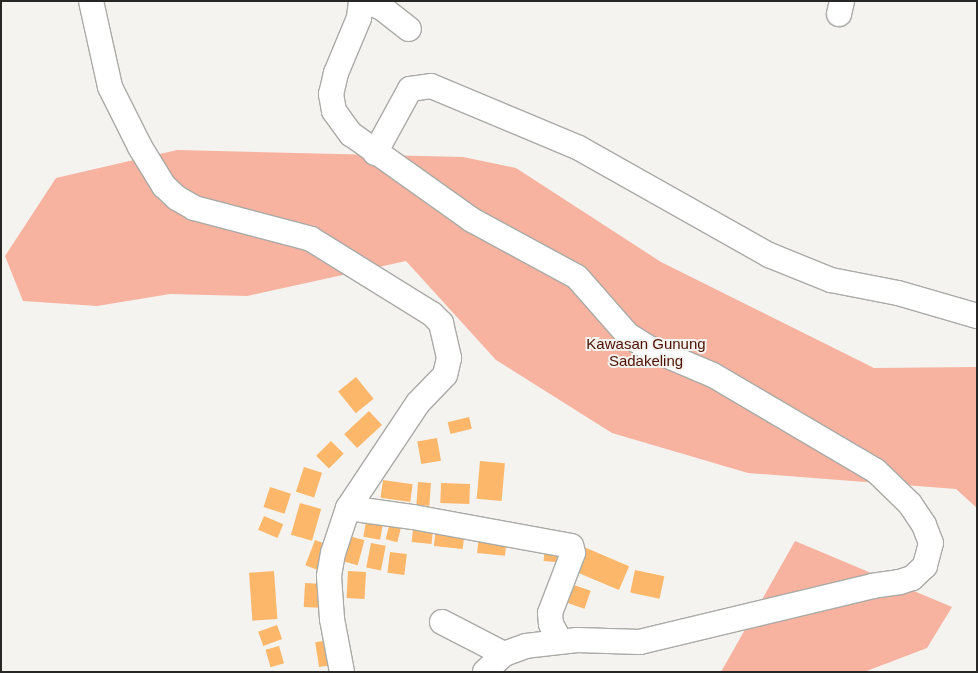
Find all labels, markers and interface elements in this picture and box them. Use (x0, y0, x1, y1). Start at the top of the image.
park label: Kawasan Gunung Sadakeling (586, 334, 706, 369)

